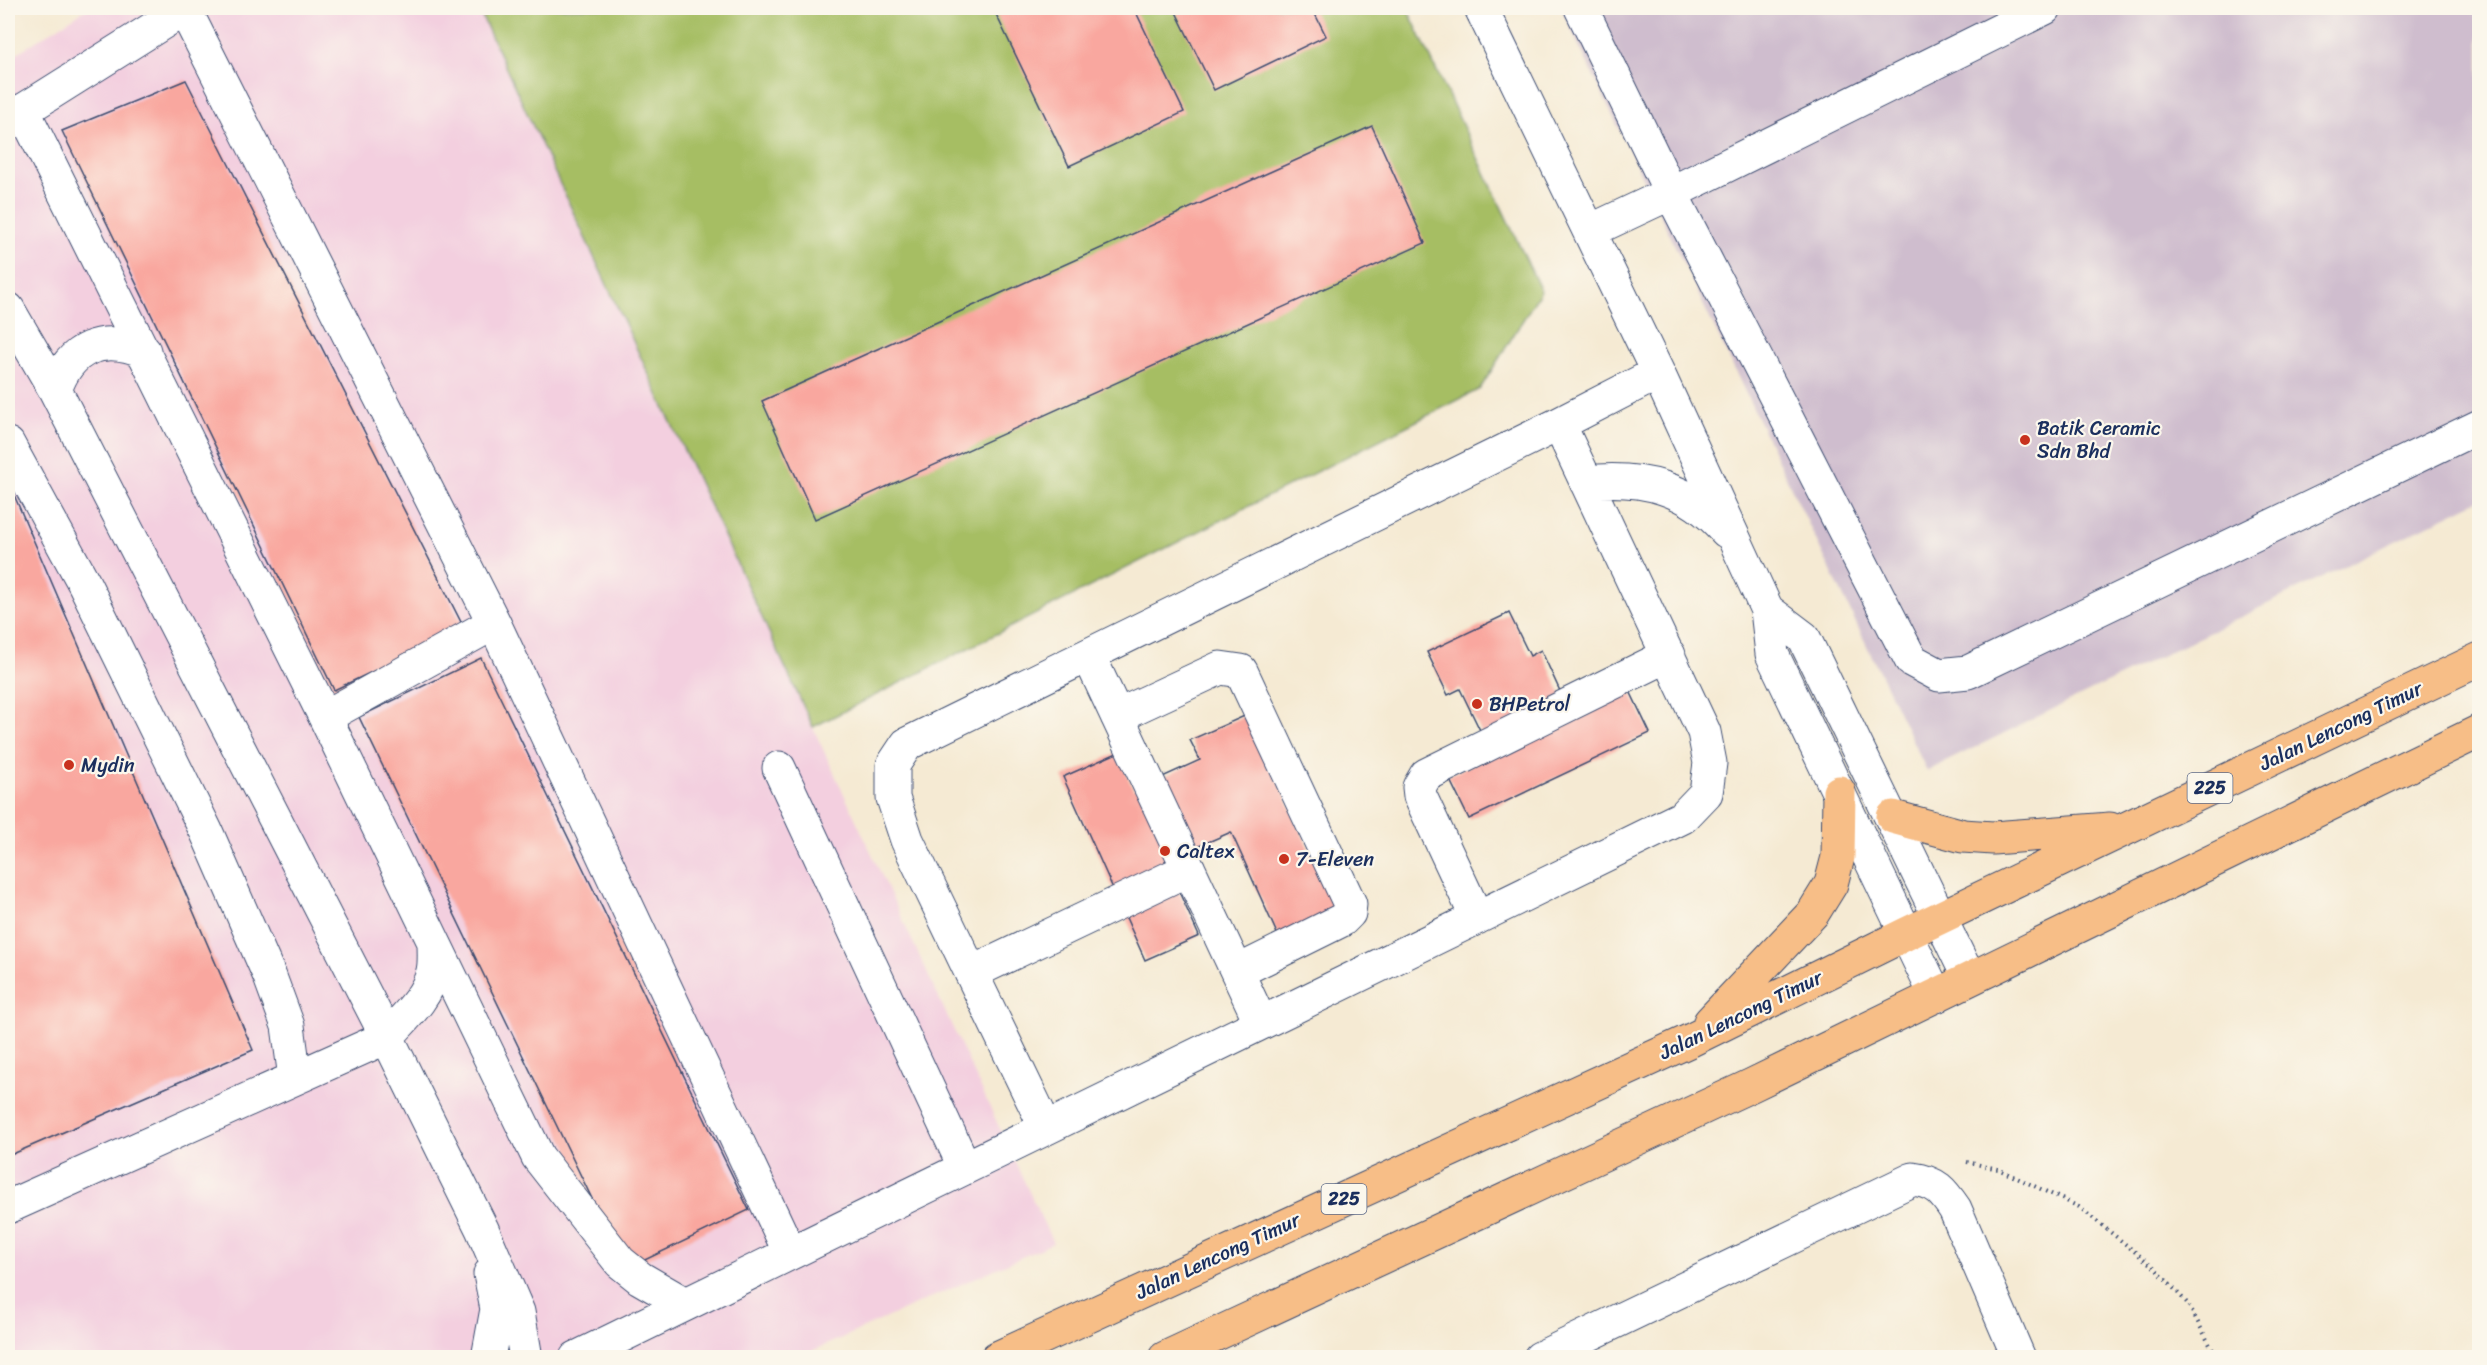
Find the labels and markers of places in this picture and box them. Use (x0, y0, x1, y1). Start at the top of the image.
place label: Batik Ceramic Sdn Bhd (2037, 411, 2161, 469)
marker: Batik Ceramic Sdn Bhd (2018, 433, 2032, 447)
place label: BHPetrol (1489, 687, 1571, 722)
marker: BHPetrol (1470, 697, 1484, 711)
place label: Mydin (81, 748, 135, 783)
marker: Mydin (62, 758, 76, 772)
place label: Caltex (1177, 834, 1235, 869)
place label: 7-Eleven (1296, 842, 1374, 877)
marker: Caltex (1158, 844, 1172, 858)
marker: 7-Eleven (1277, 852, 1291, 866)

